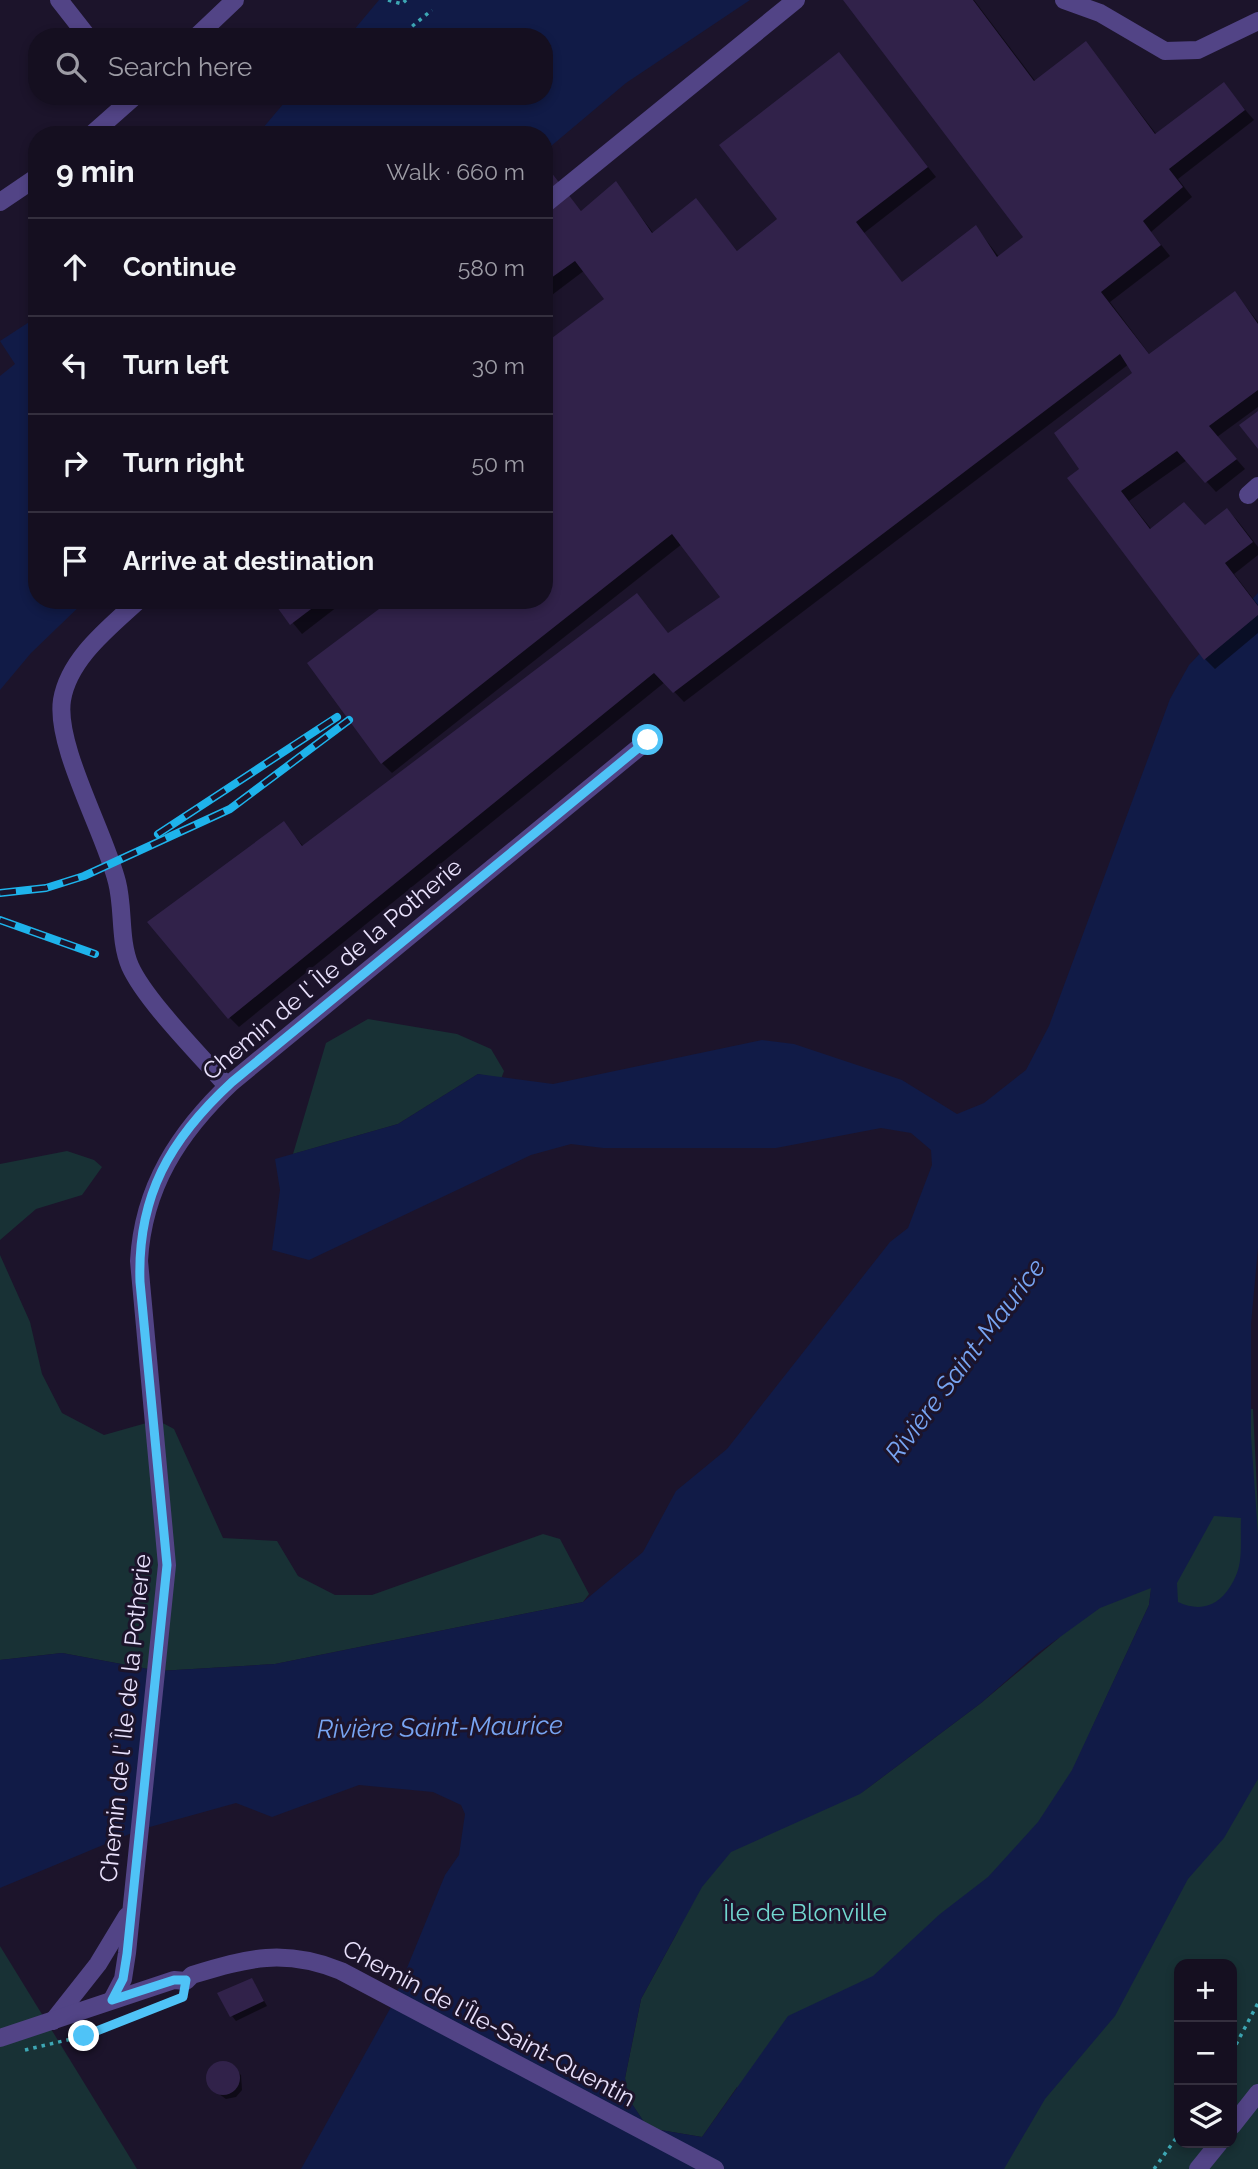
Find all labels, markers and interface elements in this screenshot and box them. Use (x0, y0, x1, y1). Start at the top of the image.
search box (28, 28, 553, 105)
icon: search (52, 48, 90, 86)
text: Search here (108, 52, 252, 82)
text: 9 min (56, 154, 135, 189)
text: Walk · 660 m (386, 158, 525, 185)
icon: ahead (56, 248, 94, 286)
text: Continue (123, 252, 236, 282)
text: 580 m (458, 254, 525, 281)
icon: left (56, 346, 94, 384)
text: Turn left (123, 350, 229, 380)
text: 30 m (472, 352, 525, 379)
icon: right (56, 444, 94, 482)
text: Turn right (123, 448, 244, 478)
text: 50 m (471, 450, 525, 477)
icon: arrive (56, 542, 94, 580)
text: Arrive at destination (123, 546, 374, 576)
route start (632, 724, 663, 755)
street label: Chemin de l' Île de la Potherie (196, 852, 468, 1086)
water label: Rivière Saint-Maurice (879, 1253, 1051, 1467)
street label: Chemin de l' Île de la Potherie (93, 1552, 157, 1884)
water label: Rivière Saint-Maurice (317, 1710, 563, 1744)
park label: Île de Blonville (723, 1898, 887, 1927)
street label: Chemin de l'Île-Saint-Quentin (338, 1933, 640, 2113)
map controls (1174, 1959, 1237, 2148)
button: + (1174, 1959, 1237, 2022)
route end (68, 2020, 99, 2051)
button: − (1174, 2022, 1237, 2085)
button: layers (1174, 2085, 1237, 2148)

